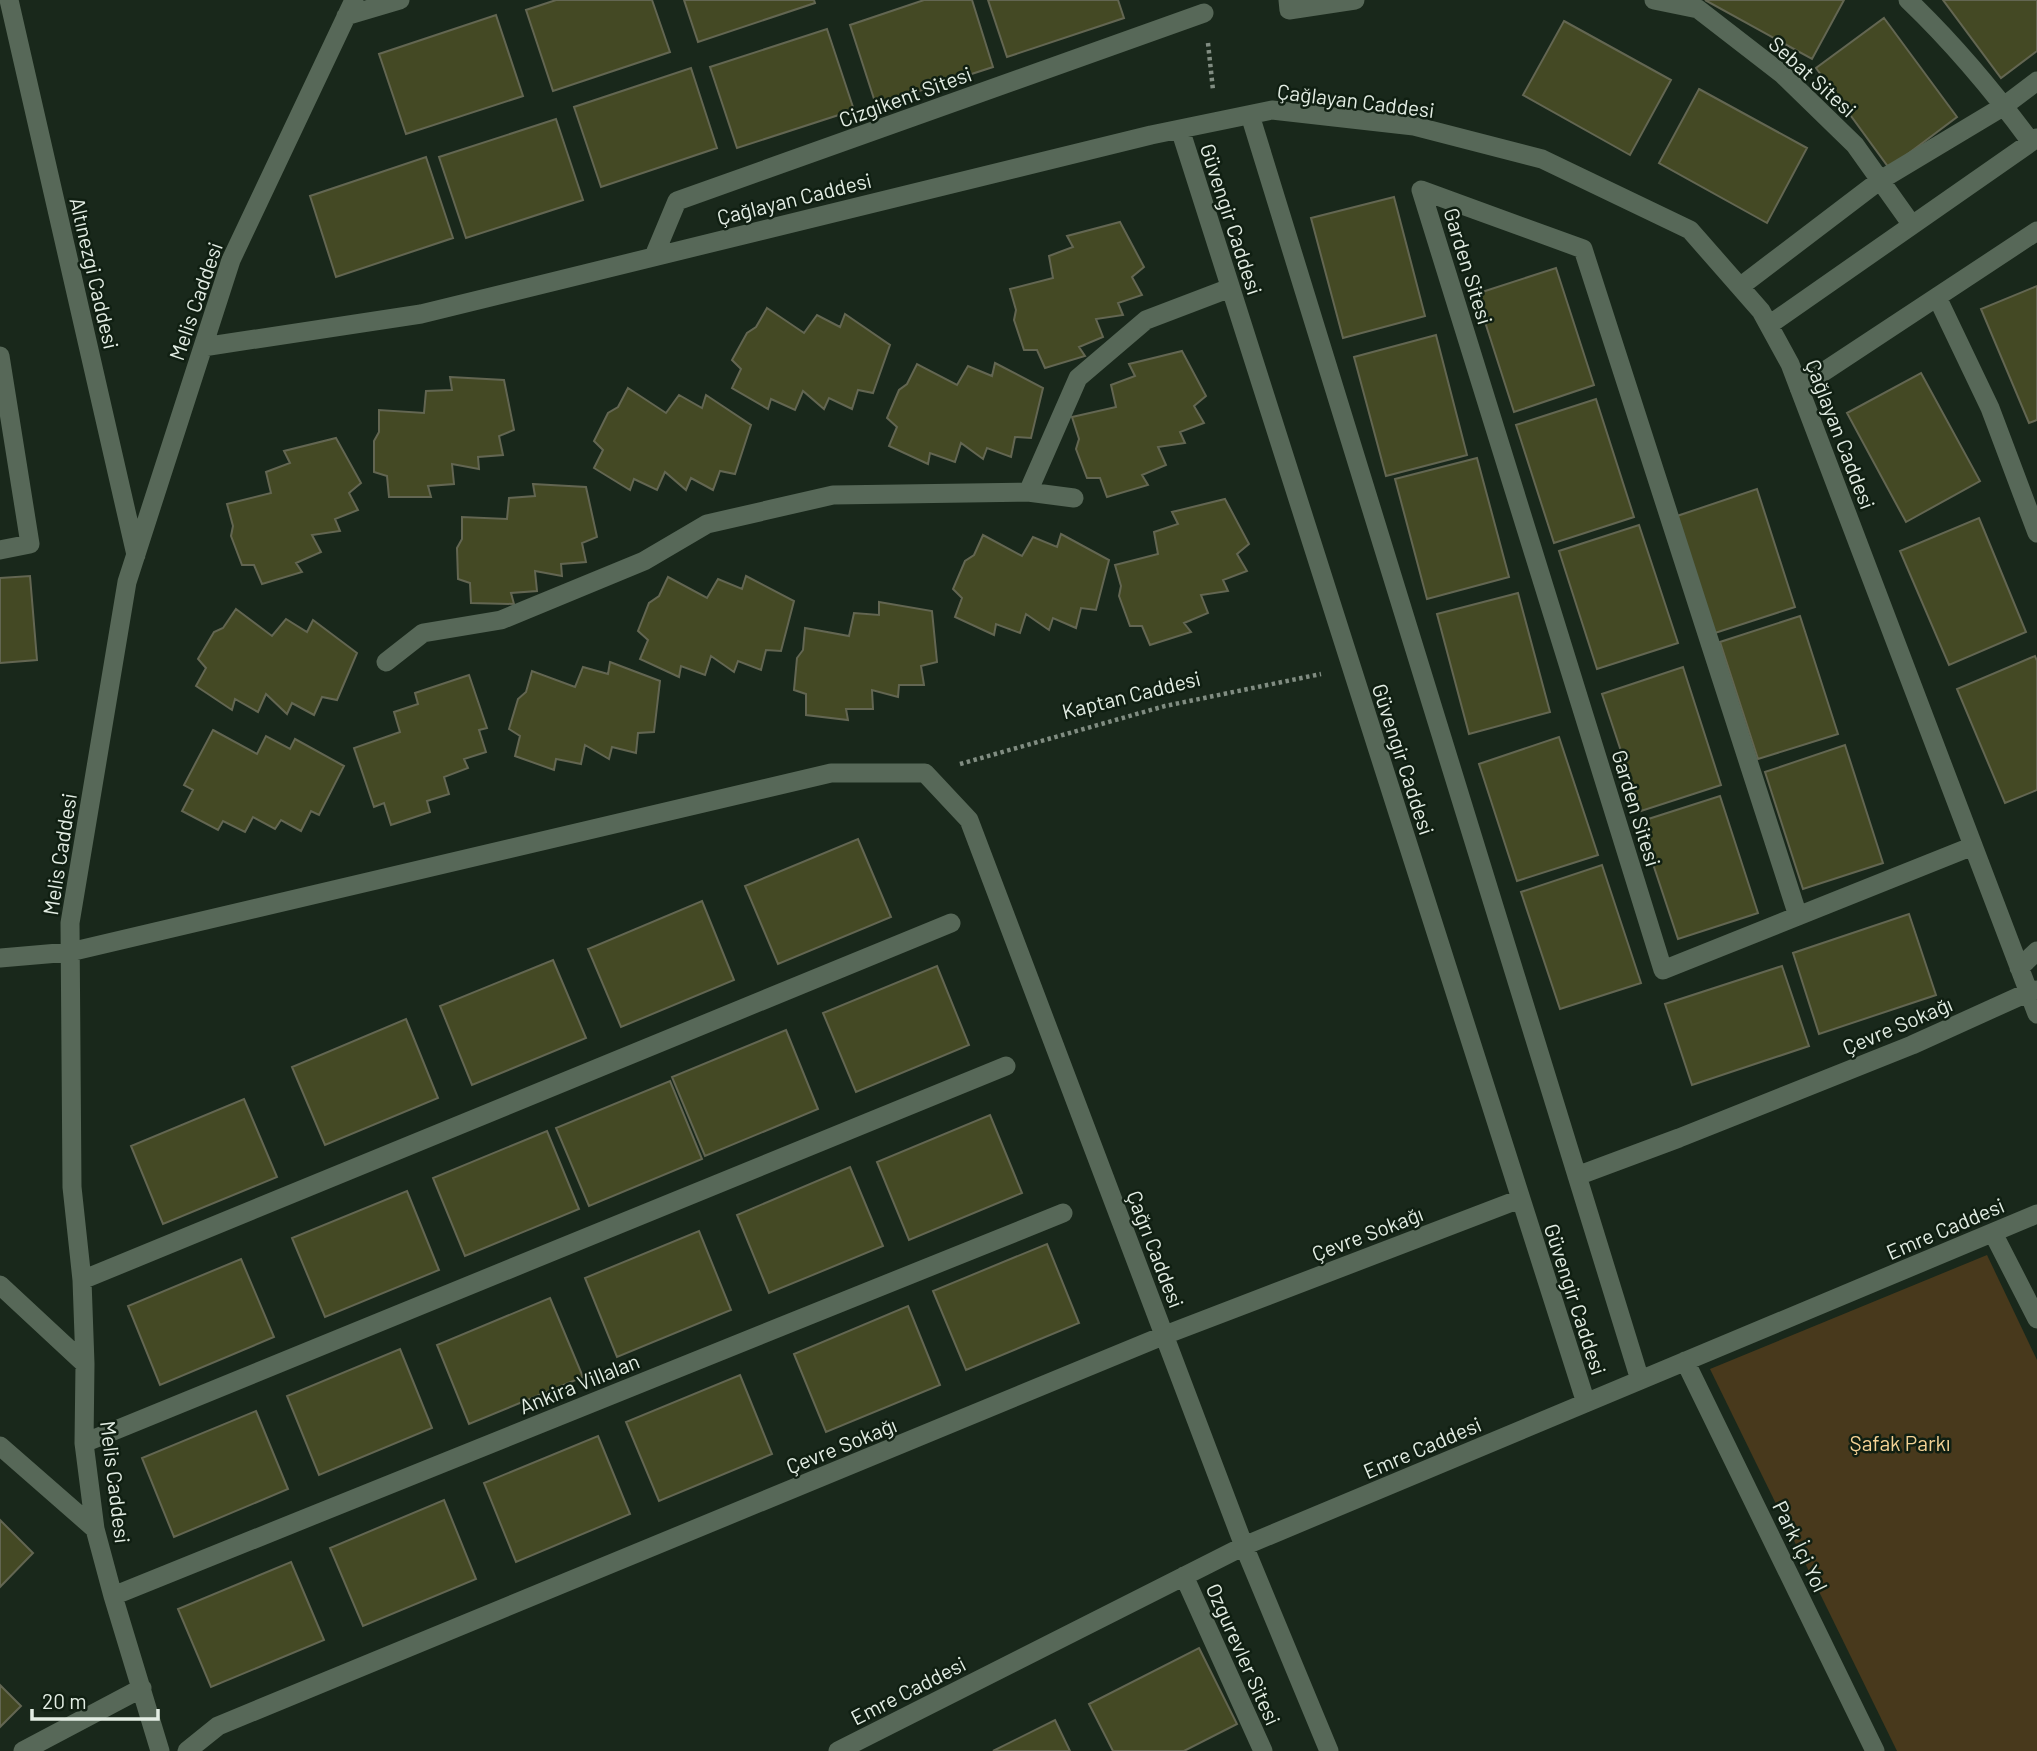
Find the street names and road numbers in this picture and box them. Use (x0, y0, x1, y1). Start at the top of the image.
street label: Sebat Sitesi (1764, 30, 1862, 122)
street label: Cizgikent Sitesi (835, 60, 975, 132)
street label: Çağlayan Caddesi (1276, 78, 1436, 122)
street label: Güvengir Caddesi (1196, 140, 1268, 298)
street label: Çağlayan Caddesi (714, 167, 874, 229)
street label: Altınezgi Caddesi (65, 195, 125, 351)
street label: Garden Sitesi (1439, 205, 1499, 327)
street label: Melis Caddesi (163, 239, 227, 363)
street label: Çağlayan Caddesi (1801, 356, 1881, 512)
street label: Kaptan Caddesi (1059, 665, 1203, 723)
street label: Güvengir Caddesi (1368, 680, 1440, 838)
street label: Garden Sitesi (1607, 747, 1667, 869)
street label: Melis Caddesi (37, 791, 81, 917)
street label: Çevre Sokağı (1838, 991, 1956, 1059)
street label: Çağrı Caddesi (1122, 1187, 1190, 1311)
street label: Emre Caddesi (1882, 1192, 2008, 1264)
street label: Çevre Sokağı (1308, 1200, 1426, 1266)
street label: Güvengir Caddesi (1540, 1220, 1612, 1378)
street label: Ankira Villalan (515, 1348, 643, 1418)
street label: Çevre Sokağı (782, 1411, 900, 1479)
street label: Emre Caddesi (1359, 1411, 1485, 1483)
street label: Melis Caddesi (96, 1419, 136, 1545)
street label: Park İçi Yol (1768, 1496, 1834, 1596)
street label: Ozgurevler Sitesi (1202, 1579, 1286, 1729)
street label: Emre Caddesi (846, 1650, 970, 1730)

